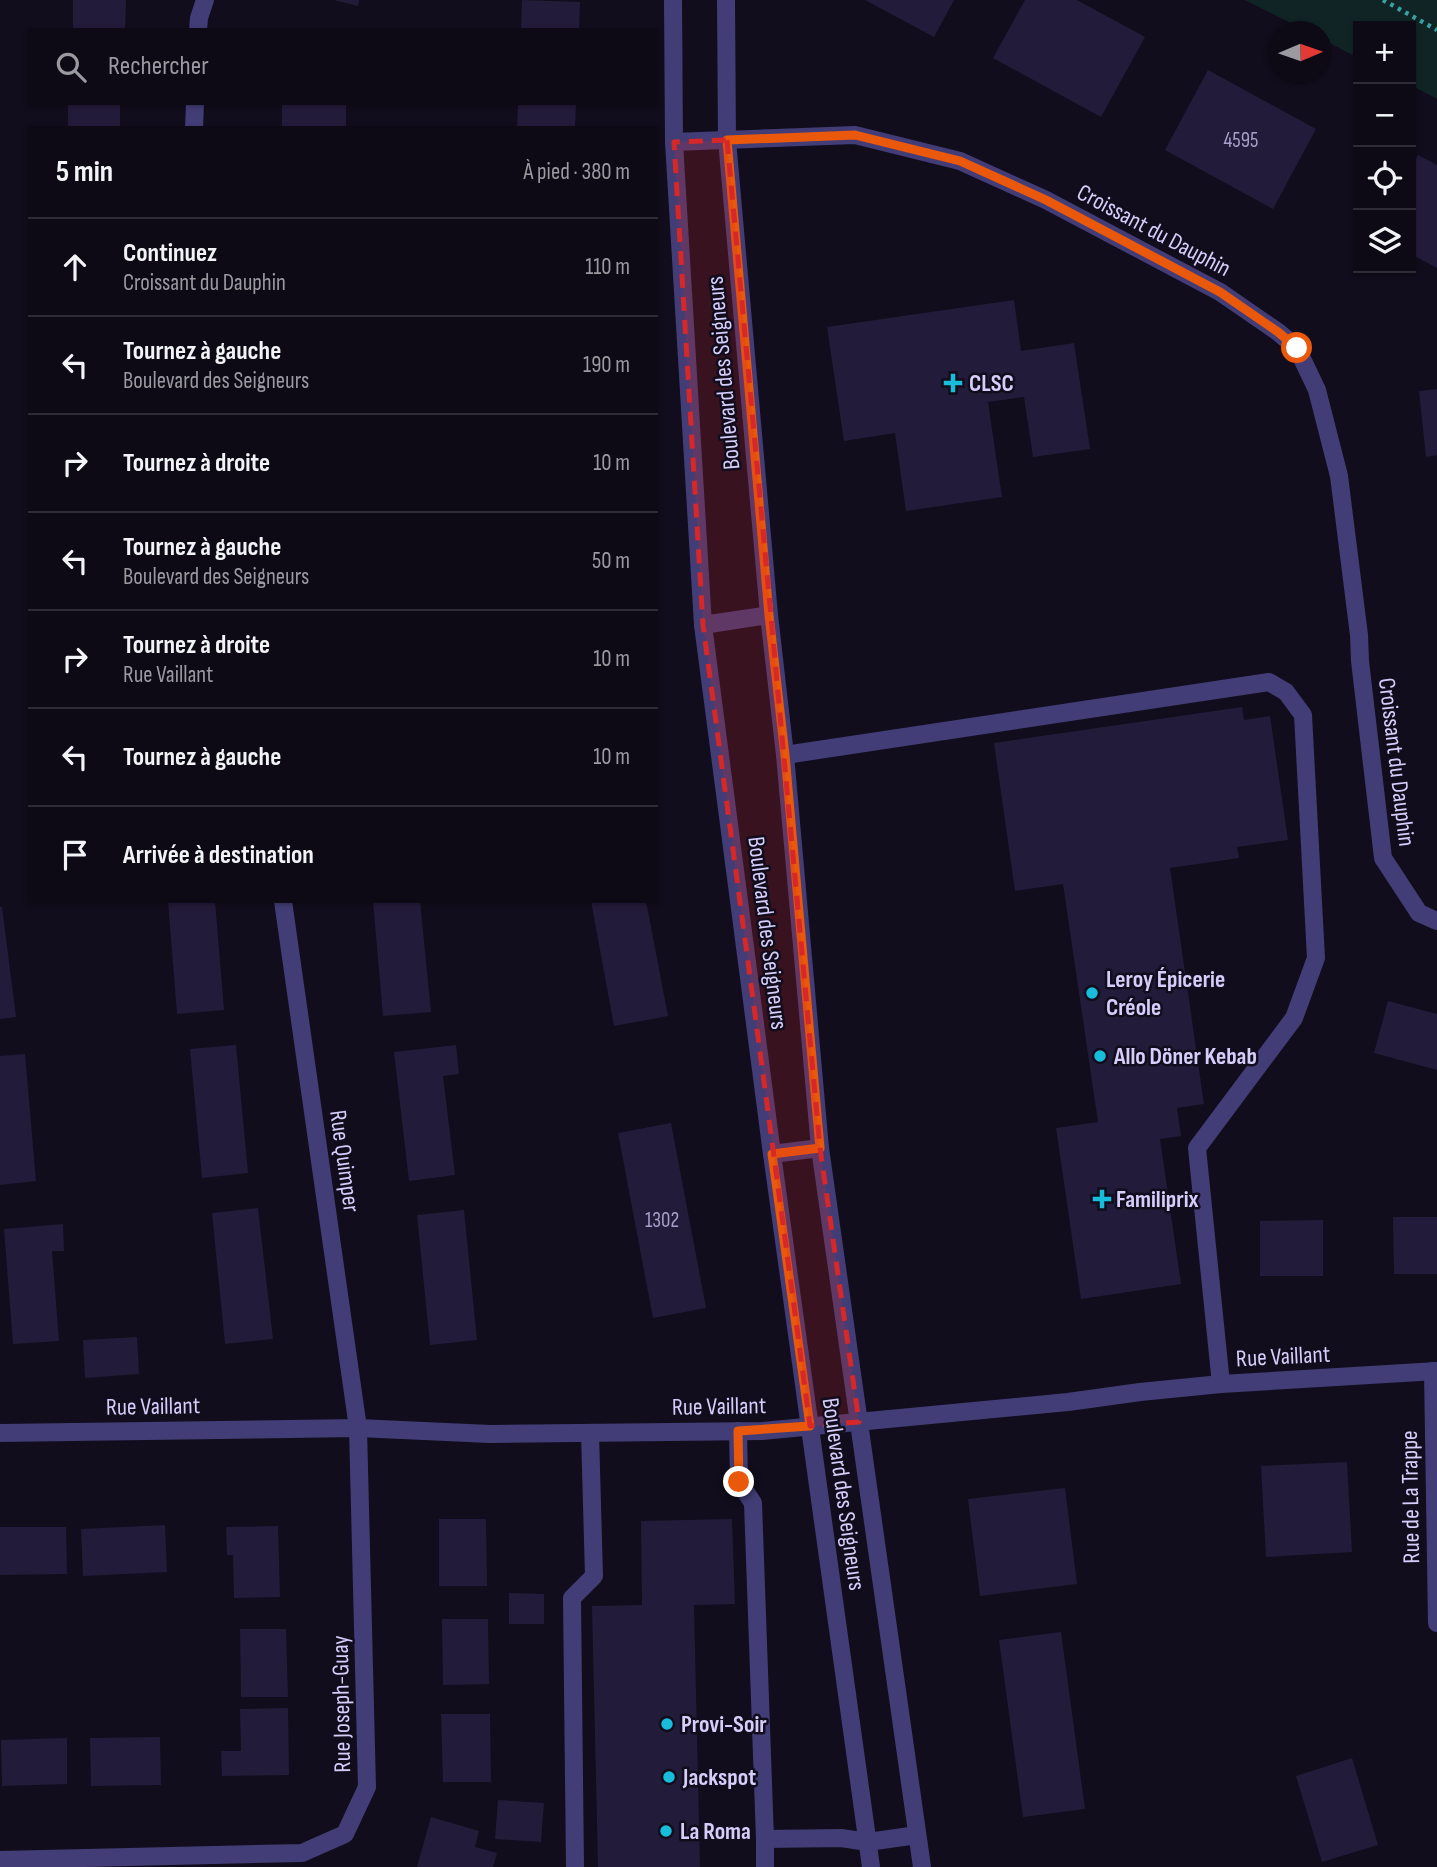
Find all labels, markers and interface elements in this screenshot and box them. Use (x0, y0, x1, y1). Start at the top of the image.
north arrow (1269, 21, 1332, 84)
map controls (1353, 21, 1416, 273)
button: + (1353, 21, 1416, 84)
search box (28, 28, 658, 105)
icon: search (52, 48, 90, 86)
text: Rechercher (108, 51, 209, 82)
button: − (1353, 84, 1416, 147)
house number: 4595 (1224, 128, 1259, 153)
button: locate (1353, 147, 1416, 210)
text: 5 min (56, 154, 113, 190)
text: À pied · 380 m (524, 158, 630, 186)
street label: Croissant du Dauphin (1072, 178, 1236, 283)
button: layers (1353, 210, 1416, 273)
text: Continuez (123, 238, 217, 269)
icon: ahead (56, 248, 94, 286)
text: 110 m (585, 253, 630, 281)
text: Croissant du Dauphin (123, 269, 286, 297)
street label: Boulevard des Seigneurs (701, 275, 746, 471)
route start (1281, 332, 1312, 363)
text: Tournez à gauche (123, 336, 281, 367)
icon: left (56, 346, 94, 384)
text: 190 m (583, 351, 630, 379)
text: Boulevard des Seigneurs (123, 367, 309, 395)
place label: CLSC (969, 369, 1014, 398)
marker: CLSC (943, 373, 963, 393)
icon: right (56, 444, 94, 482)
text: Tournez à droite (123, 448, 270, 479)
text: 10 m (593, 449, 630, 477)
text: Tournez à gauche (123, 532, 281, 563)
icon: left (56, 542, 94, 580)
text: 50 m (592, 547, 630, 575)
text: Boulevard des Seigneurs (123, 563, 309, 591)
text: Tournez à droite (123, 630, 270, 661)
icon: right (56, 640, 94, 678)
text: 10 m (593, 645, 630, 673)
text: Rue Vaillant (123, 661, 213, 689)
street label: Croissant du Dauphin (1372, 676, 1421, 848)
icon: left (56, 738, 94, 776)
text: Tournez à gauche (123, 742, 281, 773)
text: 10 m (593, 743, 630, 771)
street label: Boulevard des Seigneurs (741, 835, 794, 1031)
icon: arrive (56, 836, 94, 874)
text: Arrivée à destination (123, 840, 314, 871)
place label: Leroy Épicerie Créole (1106, 965, 1225, 1022)
marker: Leroy Épicerie Créole (1084, 985, 1100, 1001)
place label: Allo Döner Kebab (1113, 1042, 1257, 1071)
marker: Allo Döner Kebab (1092, 1048, 1108, 1064)
street label: Rue Quimper (323, 1108, 366, 1214)
place label: Familiprix (1116, 1185, 1199, 1214)
marker: Familiprix (1094, 1191, 1110, 1207)
house number: 1302 (645, 1208, 679, 1233)
street label: Rue Vaillant (1235, 1340, 1331, 1373)
street label: Rue Vaillant (106, 1391, 200, 1422)
street label: Rue Vaillant (672, 1391, 766, 1422)
street label: Boulevard des Seigneurs (816, 1396, 871, 1592)
street label: Rue de La Trappe (1395, 1430, 1426, 1564)
route end (723, 1466, 754, 1497)
street label: Rue Joseph-Guay (326, 1635, 357, 1773)
place label: Provi-Soir (681, 1710, 767, 1739)
marker: Provi-Soir (659, 1716, 675, 1732)
place label: Jackspot (682, 1763, 756, 1792)
marker: Jackspot (661, 1769, 677, 1785)
place label: La Roma (680, 1817, 751, 1846)
marker: La Roma (658, 1823, 674, 1839)

